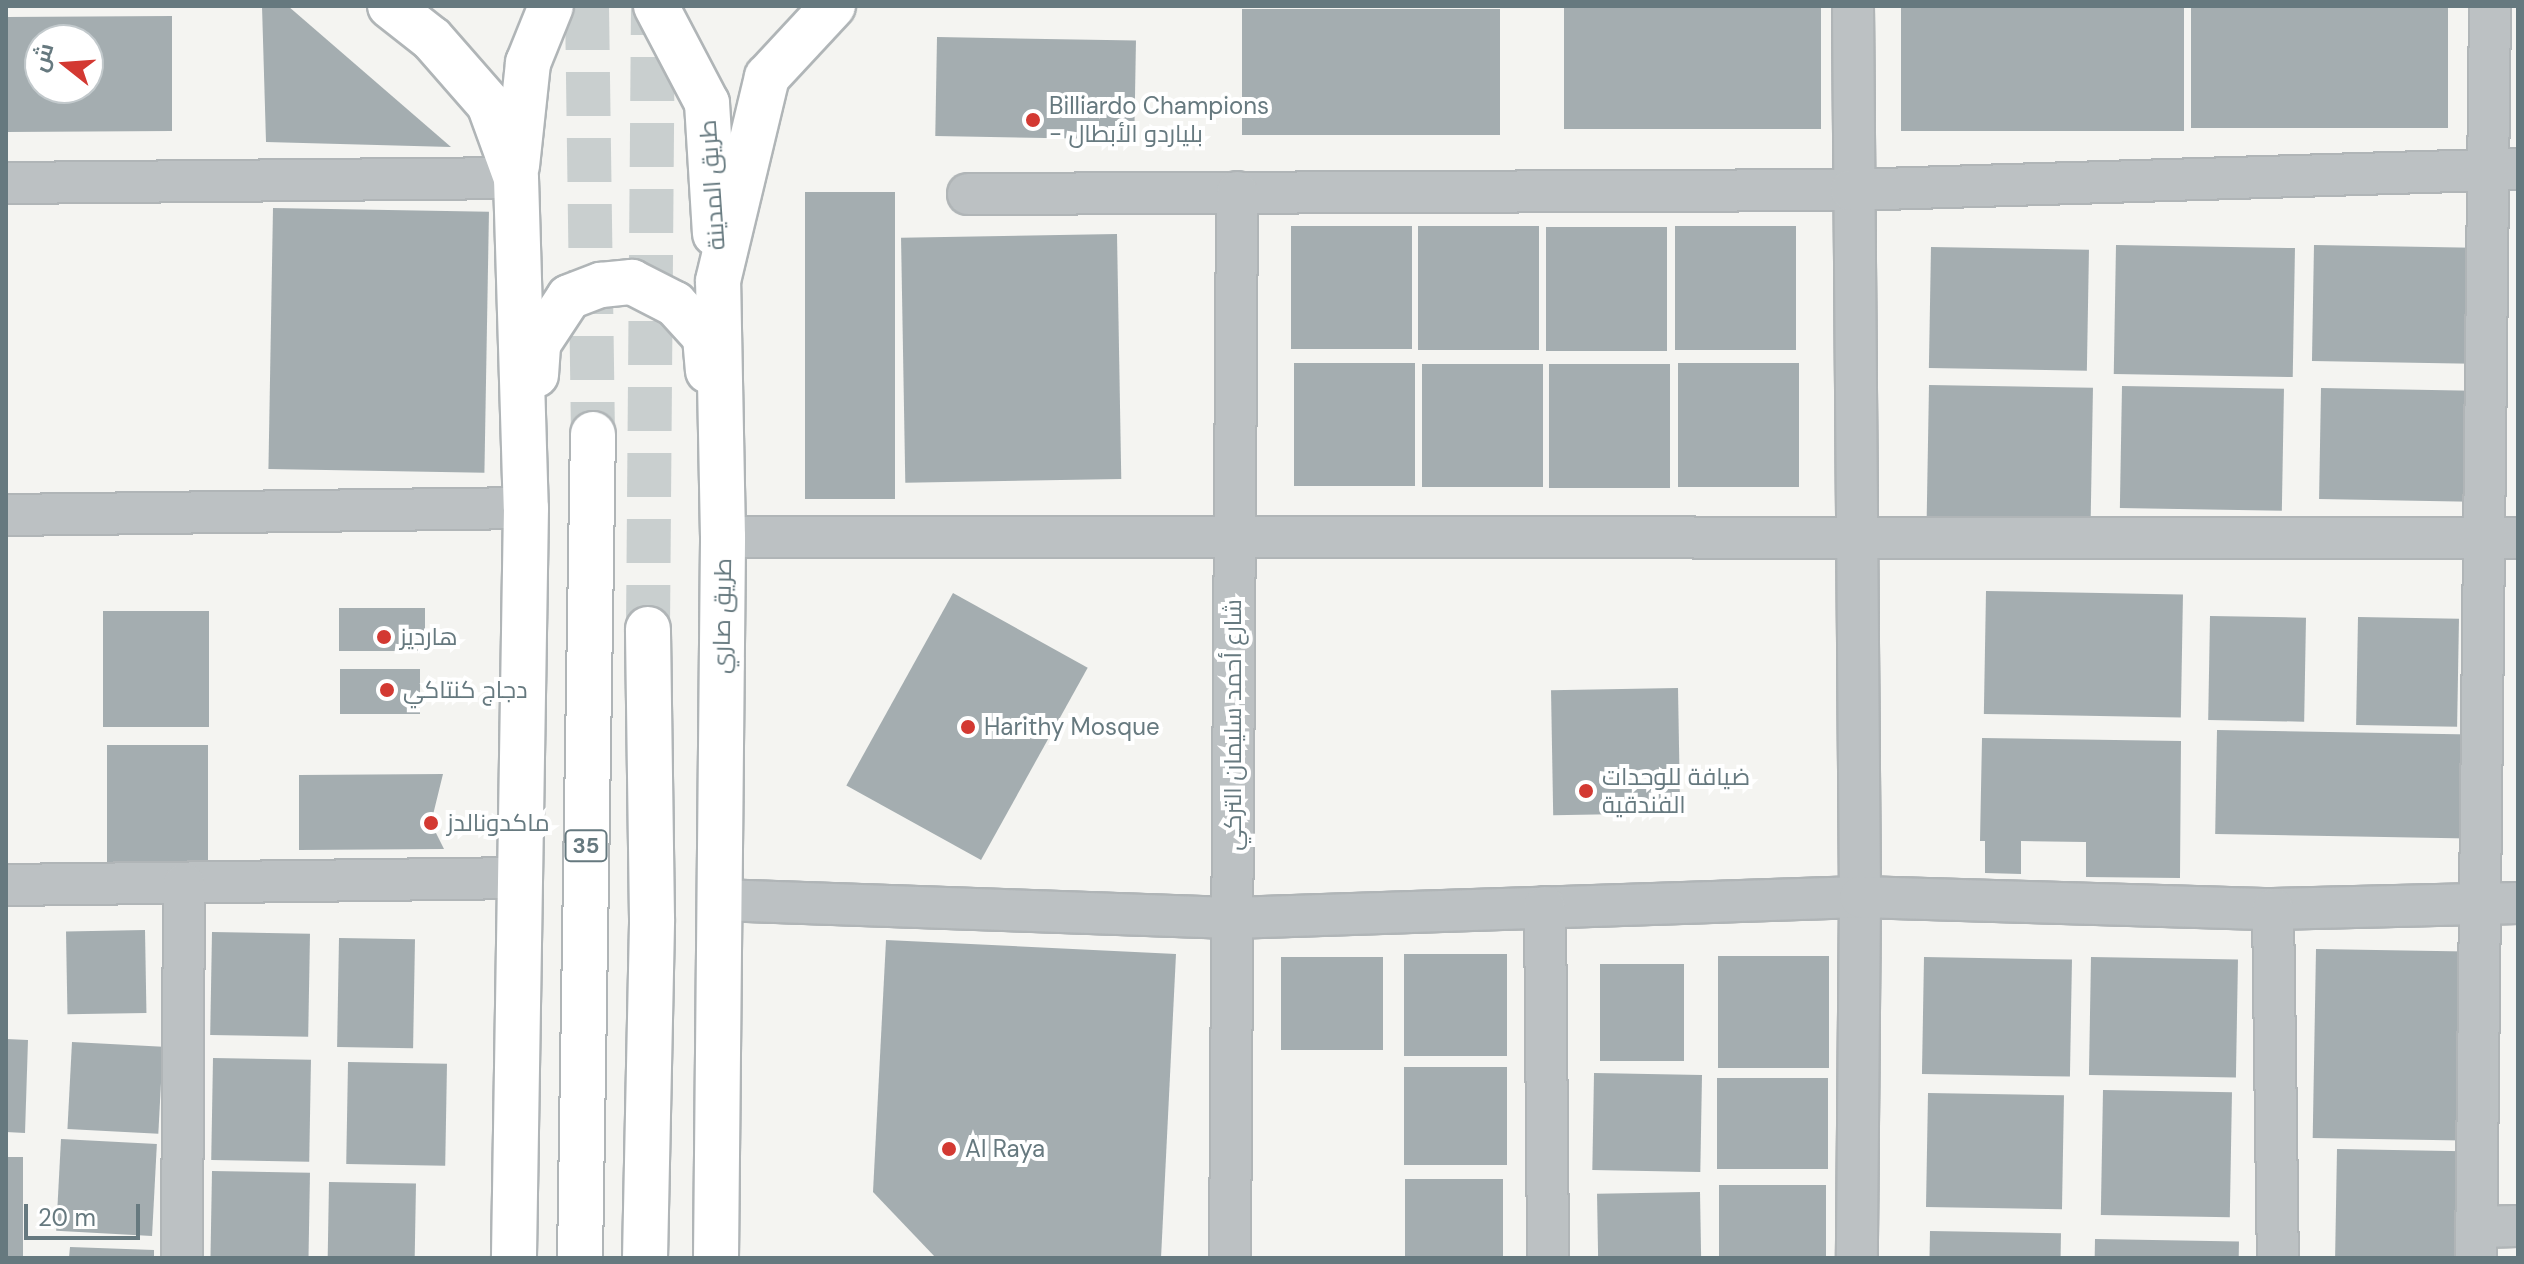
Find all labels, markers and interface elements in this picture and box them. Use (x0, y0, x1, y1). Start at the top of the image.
north arrow (24, 24, 104, 104)
text: ش (24, 40, 60, 75)
place label: Billiardo Champions - بلياردو الأبطال (1049, 92, 1269, 148)
marker: Billiardo Champions - بلياردو الأبطال (1024, 111, 1042, 129)
street label: طريق المدينة (693, 119, 731, 251)
street label: طريق صاري (707, 558, 737, 674)
street label: شارع أحمد سليمان التركي (1219, 599, 1247, 851)
place label: هارديز (400, 623, 458, 651)
marker: هارديز (375, 628, 393, 646)
place label: دجاج كنتاكي (403, 676, 528, 704)
marker: دجاج كنتاكي (378, 681, 396, 699)
place label: Harithy Mosque (984, 713, 1160, 741)
marker: Harithy Mosque (959, 718, 977, 736)
place label: ضيافة للوحدات الفندقية (1602, 763, 1750, 819)
marker: ضيافة للوحدات الفندقية (1577, 782, 1595, 800)
place label: ماكدونالدز (447, 809, 550, 837)
marker: ماكدونالدز (422, 814, 440, 832)
road number: 35 (564, 828, 608, 864)
place label: Al Raya (965, 1135, 1045, 1163)
marker: Al Raya (940, 1140, 958, 1158)
scale bar (28, 1188, 144, 1238)
text: 20 m (38, 1202, 96, 1233)

